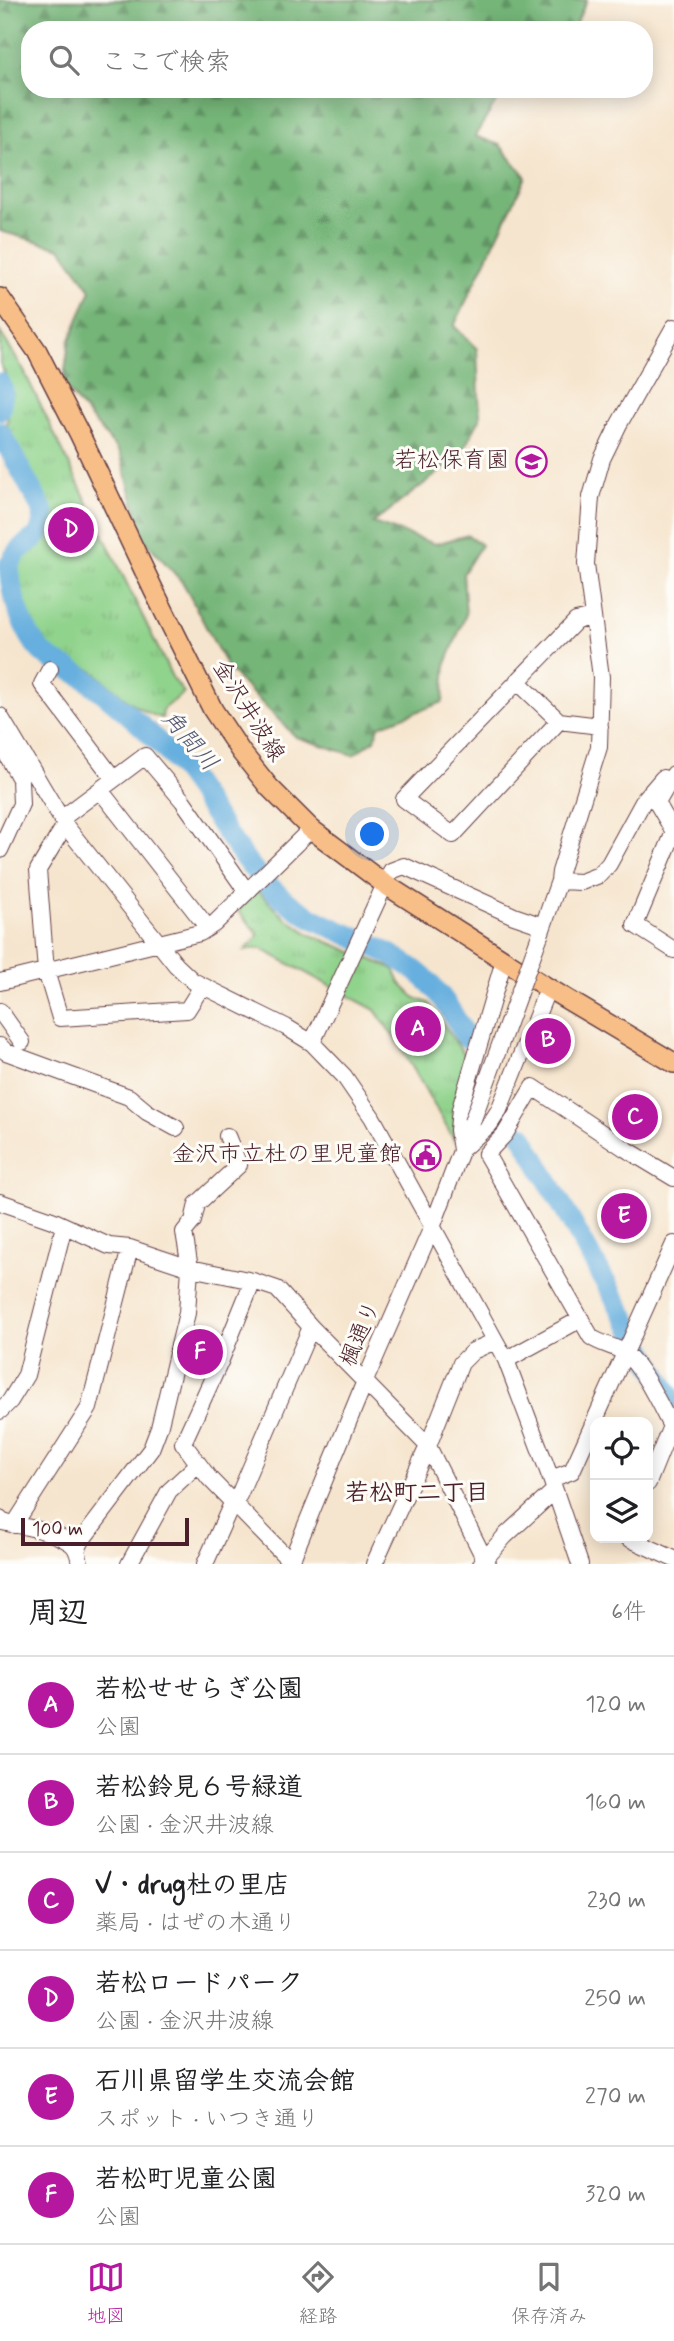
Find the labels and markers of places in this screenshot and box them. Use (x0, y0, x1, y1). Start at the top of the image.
school or university icon: 若松保育園 (515, 444, 549, 478)
place label: 若松保育園 (394, 446, 509, 476)
pin: D (48, 504, 94, 556)
pin: A (395, 1003, 441, 1055)
pin: B (525, 1015, 571, 1067)
pin: C (612, 1091, 658, 1143)
public building icon: 金沢市立杜の里児童館 (408, 1138, 442, 1172)
place label: 金沢市立杜の里児童館 (172, 1140, 402, 1170)
pin: E (601, 1190, 647, 1242)
pin: F (177, 1326, 223, 1378)

